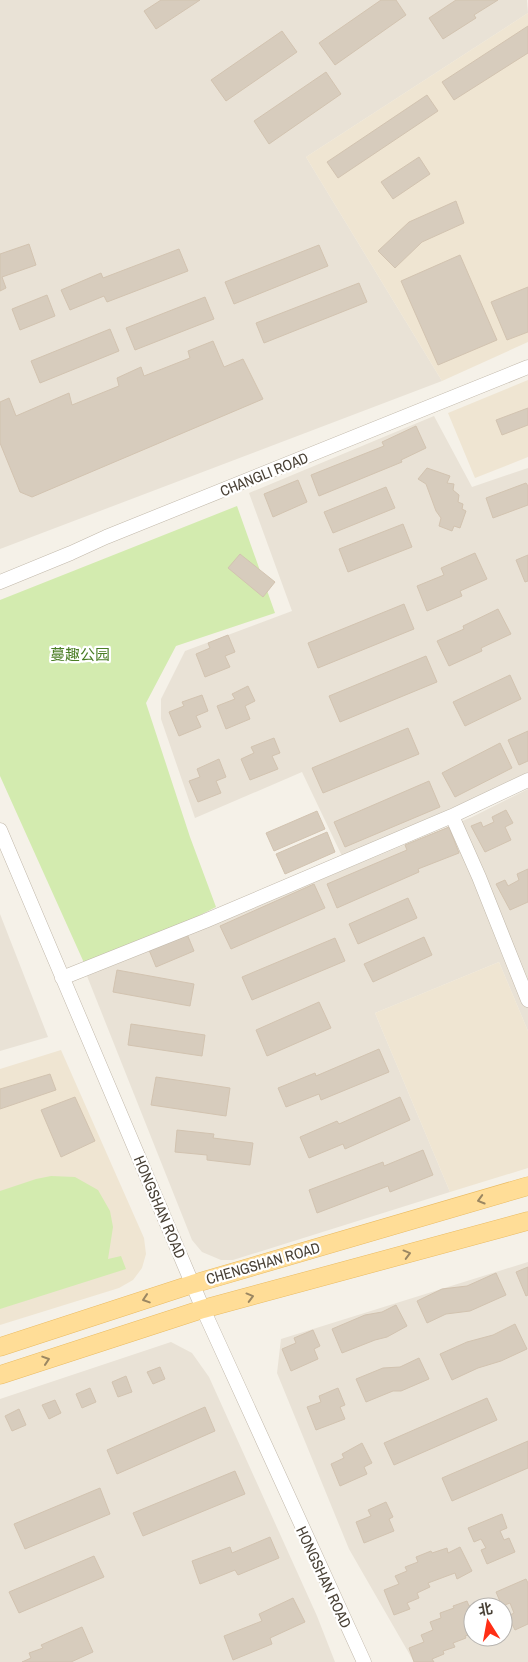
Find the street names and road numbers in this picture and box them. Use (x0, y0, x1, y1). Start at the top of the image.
street label: CHANGLI ROAD (217, 447, 311, 501)
street label: HONGSHAN ROAD (129, 1152, 191, 1262)
street label: CHENGSHAN ROAD (204, 1237, 323, 1289)
street label: HONGSHAN ROAD (291, 1523, 357, 1631)

